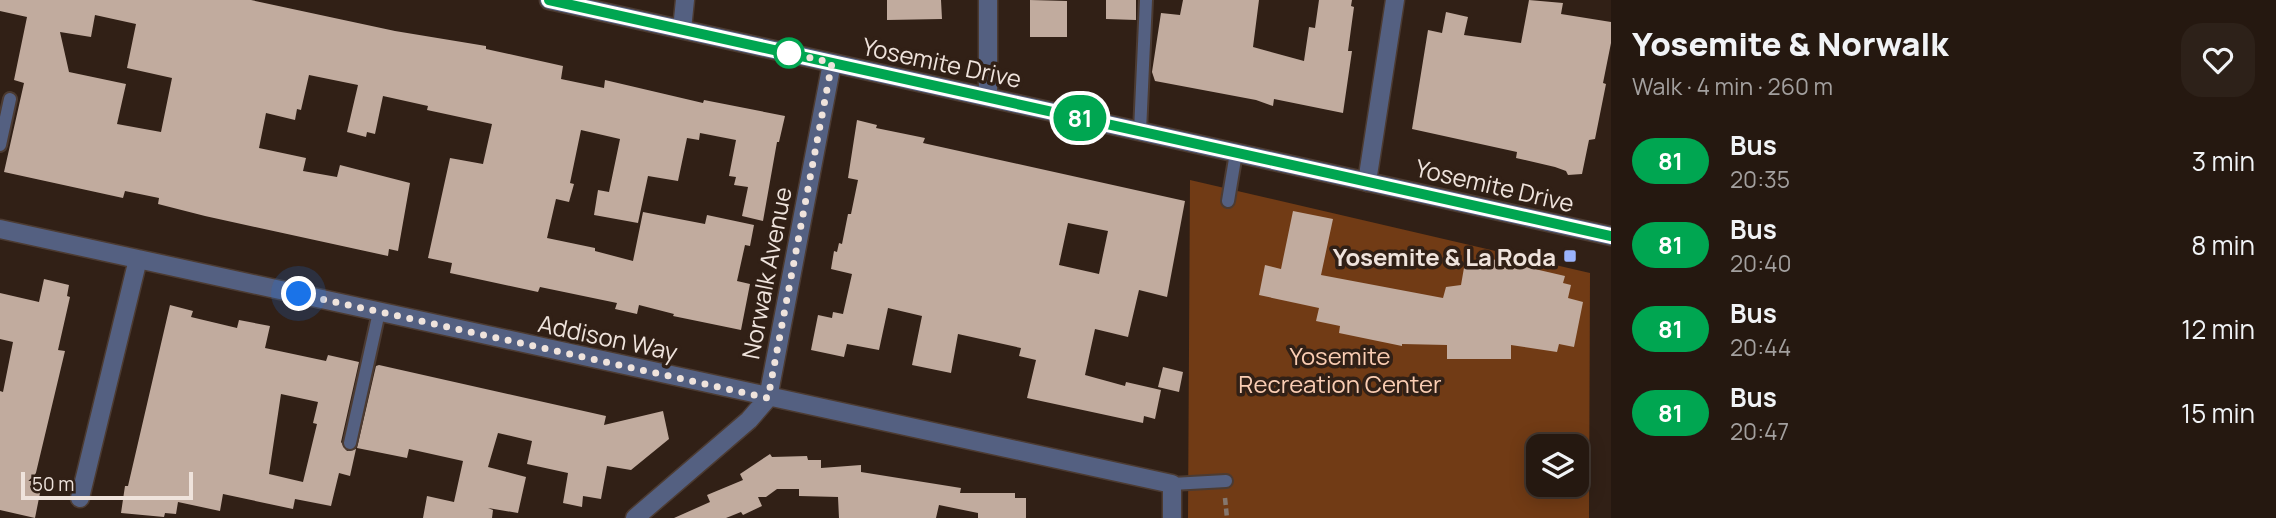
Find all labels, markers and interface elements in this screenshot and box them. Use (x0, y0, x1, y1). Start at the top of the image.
text: Yosemite & Norwalk (1632, 21, 1949, 66)
button: heart (2181, 23, 2255, 97)
street label: Yosemite Drive (859, 29, 1025, 95)
unlabelled marker (774, 38, 804, 68)
text: Walk · 4 min · 260 m (1632, 70, 1833, 102)
line badge: 81 (1048, 95, 1112, 141)
text: 81 (1067, 101, 1093, 134)
text: Bus (1730, 127, 1777, 163)
text: 3 min (2192, 143, 2255, 179)
text: 81 (1658, 144, 1683, 177)
street label: Yosemite Drive (1412, 151, 1578, 219)
text: 20:35 (1730, 163, 1790, 195)
street label: Norwalk Avenue (733, 184, 799, 362)
text: Bus (1730, 211, 1777, 247)
text: 8 min (2191, 227, 2255, 263)
text: 81 (1658, 228, 1683, 261)
place label: Yosemite & La Roda (1333, 240, 1556, 273)
text: 20:40 (1730, 247, 1792, 279)
marker: Yosemite & La Roda (1562, 248, 1578, 264)
your location (281, 276, 316, 311)
text: Bus (1730, 295, 1777, 331)
street label: Addison Way (535, 306, 681, 368)
text: 12 min (2181, 311, 2255, 347)
text: 81 (1658, 312, 1683, 345)
text: 20:44 (1730, 331, 1791, 363)
park label: Yosemite Recreation Center (1238, 339, 1442, 400)
text: Bus (1730, 379, 1777, 415)
text: 15 min (2181, 395, 2255, 431)
text: 81 (1658, 396, 1683, 429)
text: 20:47 (1730, 415, 1789, 447)
map controls (1526, 434, 1589, 497)
button: layers (1526, 434, 1589, 497)
scale bar (21, 469, 192, 501)
text: 50 m (32, 471, 74, 497)

